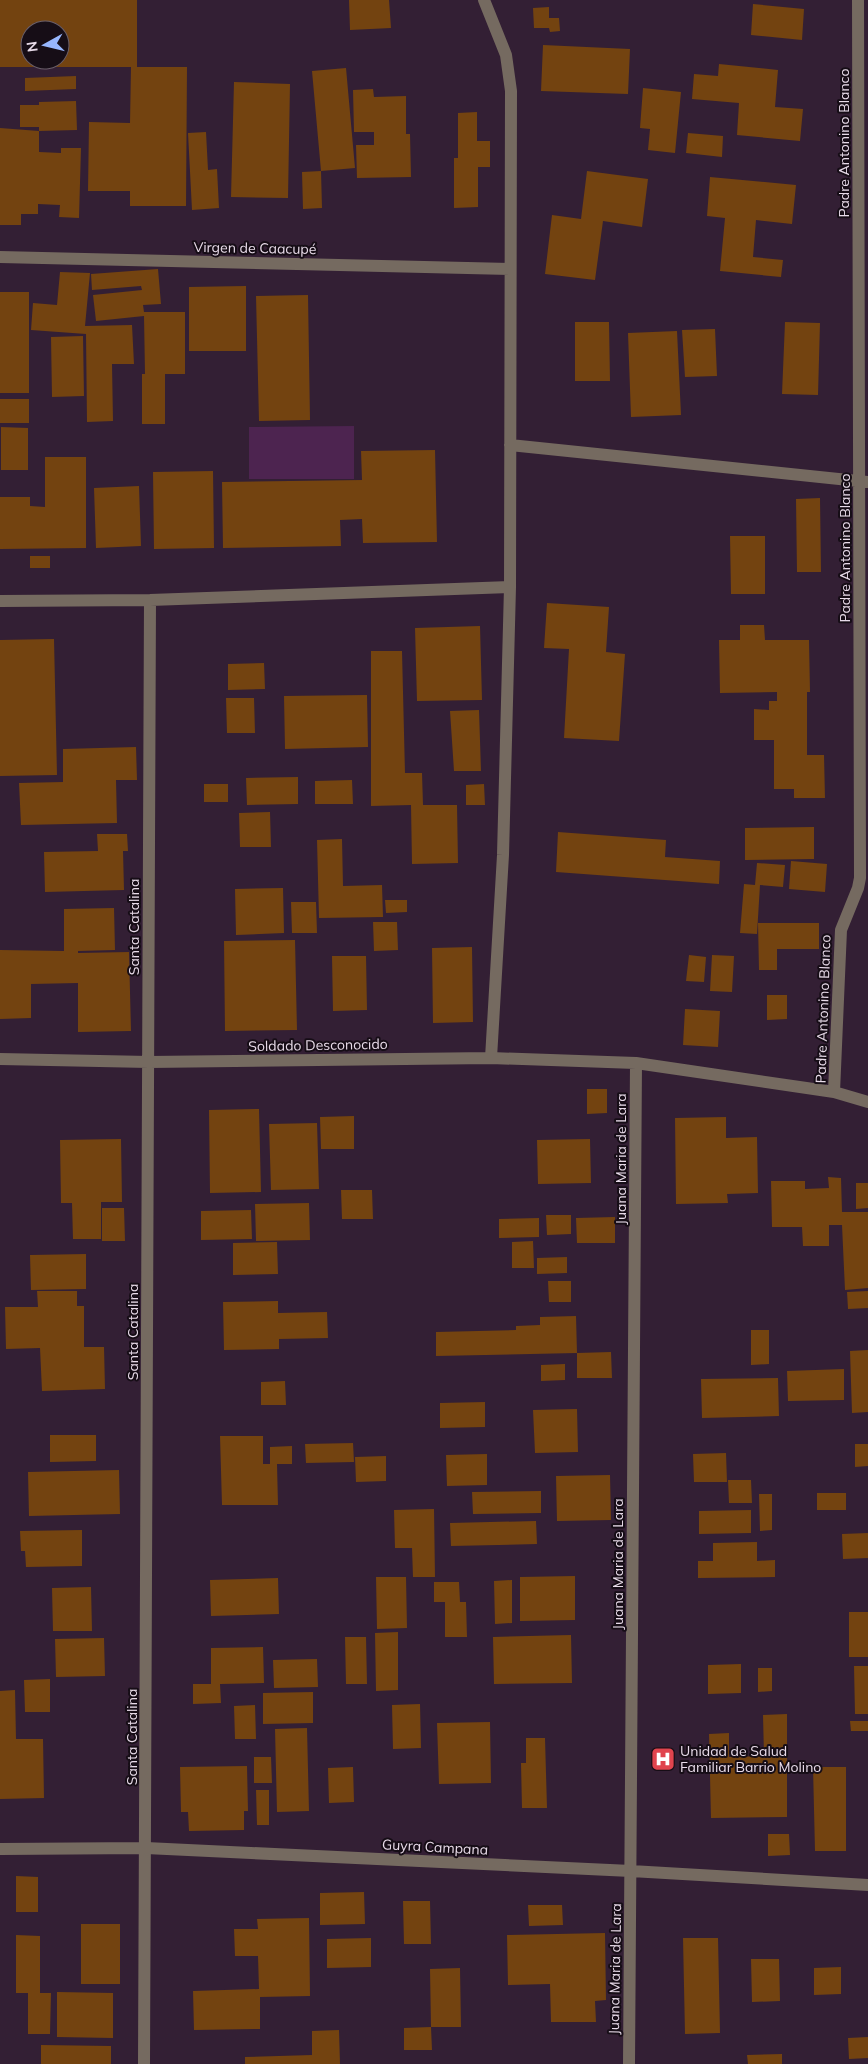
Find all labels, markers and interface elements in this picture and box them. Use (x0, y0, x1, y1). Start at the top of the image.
north arrow (20, 20, 70, 70)
text: N (22, 40, 42, 53)
street label: Padre Antonino Blanco (835, 69, 853, 217)
street label: Virgen de Caacupé (193, 238, 317, 258)
street label: Padre Antonino Blanco (836, 474, 854, 622)
street label: Santa Catalina (125, 879, 143, 975)
street label: Padre Antonino Blanco (811, 934, 835, 1084)
street label: Soldado Desconocido (248, 1035, 388, 1055)
street label: Juana Maria de Lara (612, 1093, 630, 1225)
street label: Santa Catalina (124, 1284, 142, 1380)
street label: Juana Maria de Lara (609, 1498, 627, 1630)
street label: Santa Catalina (123, 1689, 141, 1785)
place label: Unidad de Salud Familiar Barrio Molino (680, 1742, 821, 1776)
hospital icon: Unidad de Salud Familiar Barrio Molino (650, 1746, 676, 1772)
street label: Guyra Campana (381, 1835, 489, 1859)
street label: Juana Maria de Lara (605, 1903, 625, 2035)

